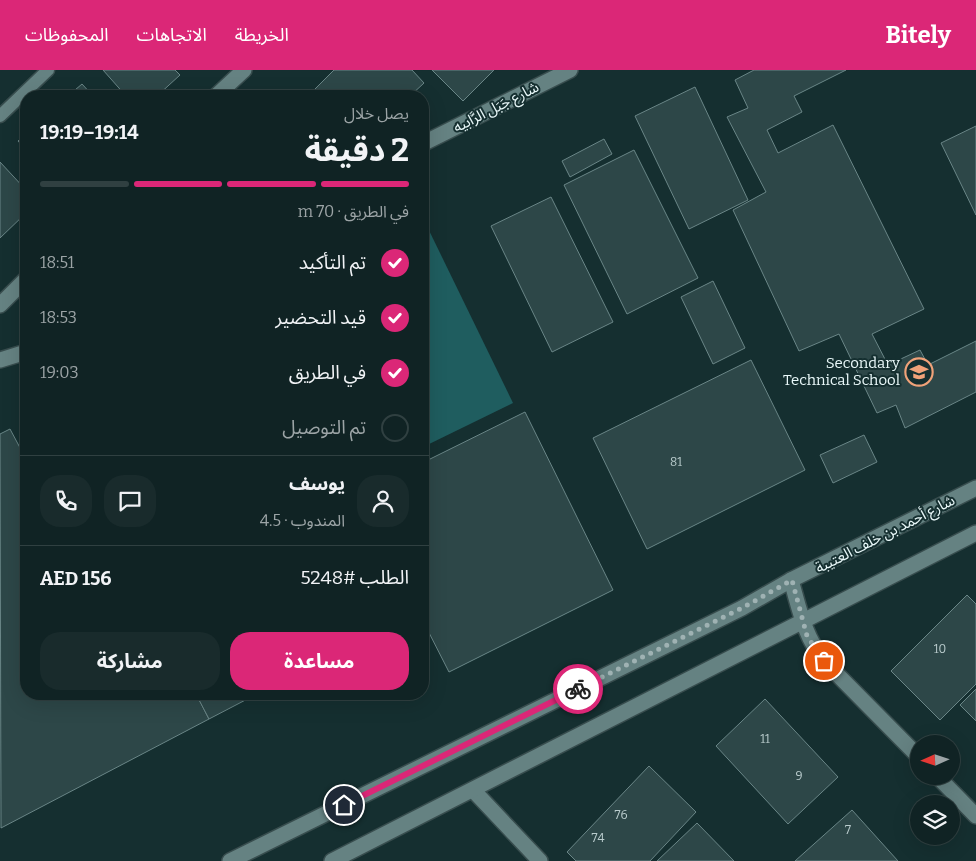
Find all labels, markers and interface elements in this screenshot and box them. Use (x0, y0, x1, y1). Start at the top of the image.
text: Bitely (886, 21, 951, 49)
text: المحفوظات (25, 24, 109, 46)
text: الاتجاهات (137, 24, 207, 46)
text: الخريطة (235, 24, 289, 46)
street label: شارع جَبَل الرَّابيه (450, 78, 543, 139)
text: يصل خلال (344, 104, 409, 123)
text: 19:14–19:19 (40, 121, 138, 144)
text: 2 دقيقة (305, 131, 409, 169)
text: في الطريق · 70 m (298, 202, 409, 221)
icon: check (381, 249, 409, 277)
text: تم التأكيد (299, 251, 366, 274)
text: 18:51 (40, 253, 74, 272)
icon: check (381, 304, 409, 332)
text: قيد التحضير (275, 306, 366, 329)
text: 18:53 (40, 308, 77, 327)
place label: Secondary Technical School (783, 354, 900, 389)
school or university icon: Secondary Technical School (904, 357, 934, 387)
icon: check (381, 359, 409, 387)
text: في الطريق (289, 361, 366, 384)
text: 19:03 (40, 363, 79, 382)
text: تم التوصيل (282, 416, 366, 439)
house number: 81 (670, 455, 682, 469)
text: يوسف (289, 472, 345, 495)
button: phone (40, 475, 92, 527)
button: chat (104, 475, 156, 527)
button: person (357, 475, 409, 527)
street label: شارع أحمد بن خلف العتيبة (812, 491, 959, 580)
text: المندوب · 4.5 (260, 511, 345, 530)
text: الطلب #5248 (300, 566, 409, 589)
text: AED 156 (40, 567, 112, 590)
button: مشاركة (40, 632, 220, 690)
button: مساعدة (230, 632, 409, 690)
pin (803, 640, 845, 682)
house number: 10 (934, 642, 946, 656)
icon: bag (810, 647, 838, 675)
courier (553, 664, 603, 714)
icon: bike (564, 675, 592, 703)
house number: 11 (760, 732, 770, 746)
north arrow (910, 735, 960, 785)
map controls (910, 735, 960, 845)
house number: 9 (795, 769, 803, 783)
pin (323, 784, 365, 826)
icon: home (330, 791, 358, 819)
button: layers (910, 795, 960, 845)
house number: 76 (615, 808, 627, 822)
house number: 7 (845, 823, 851, 837)
house number: 74 (592, 831, 604, 845)

